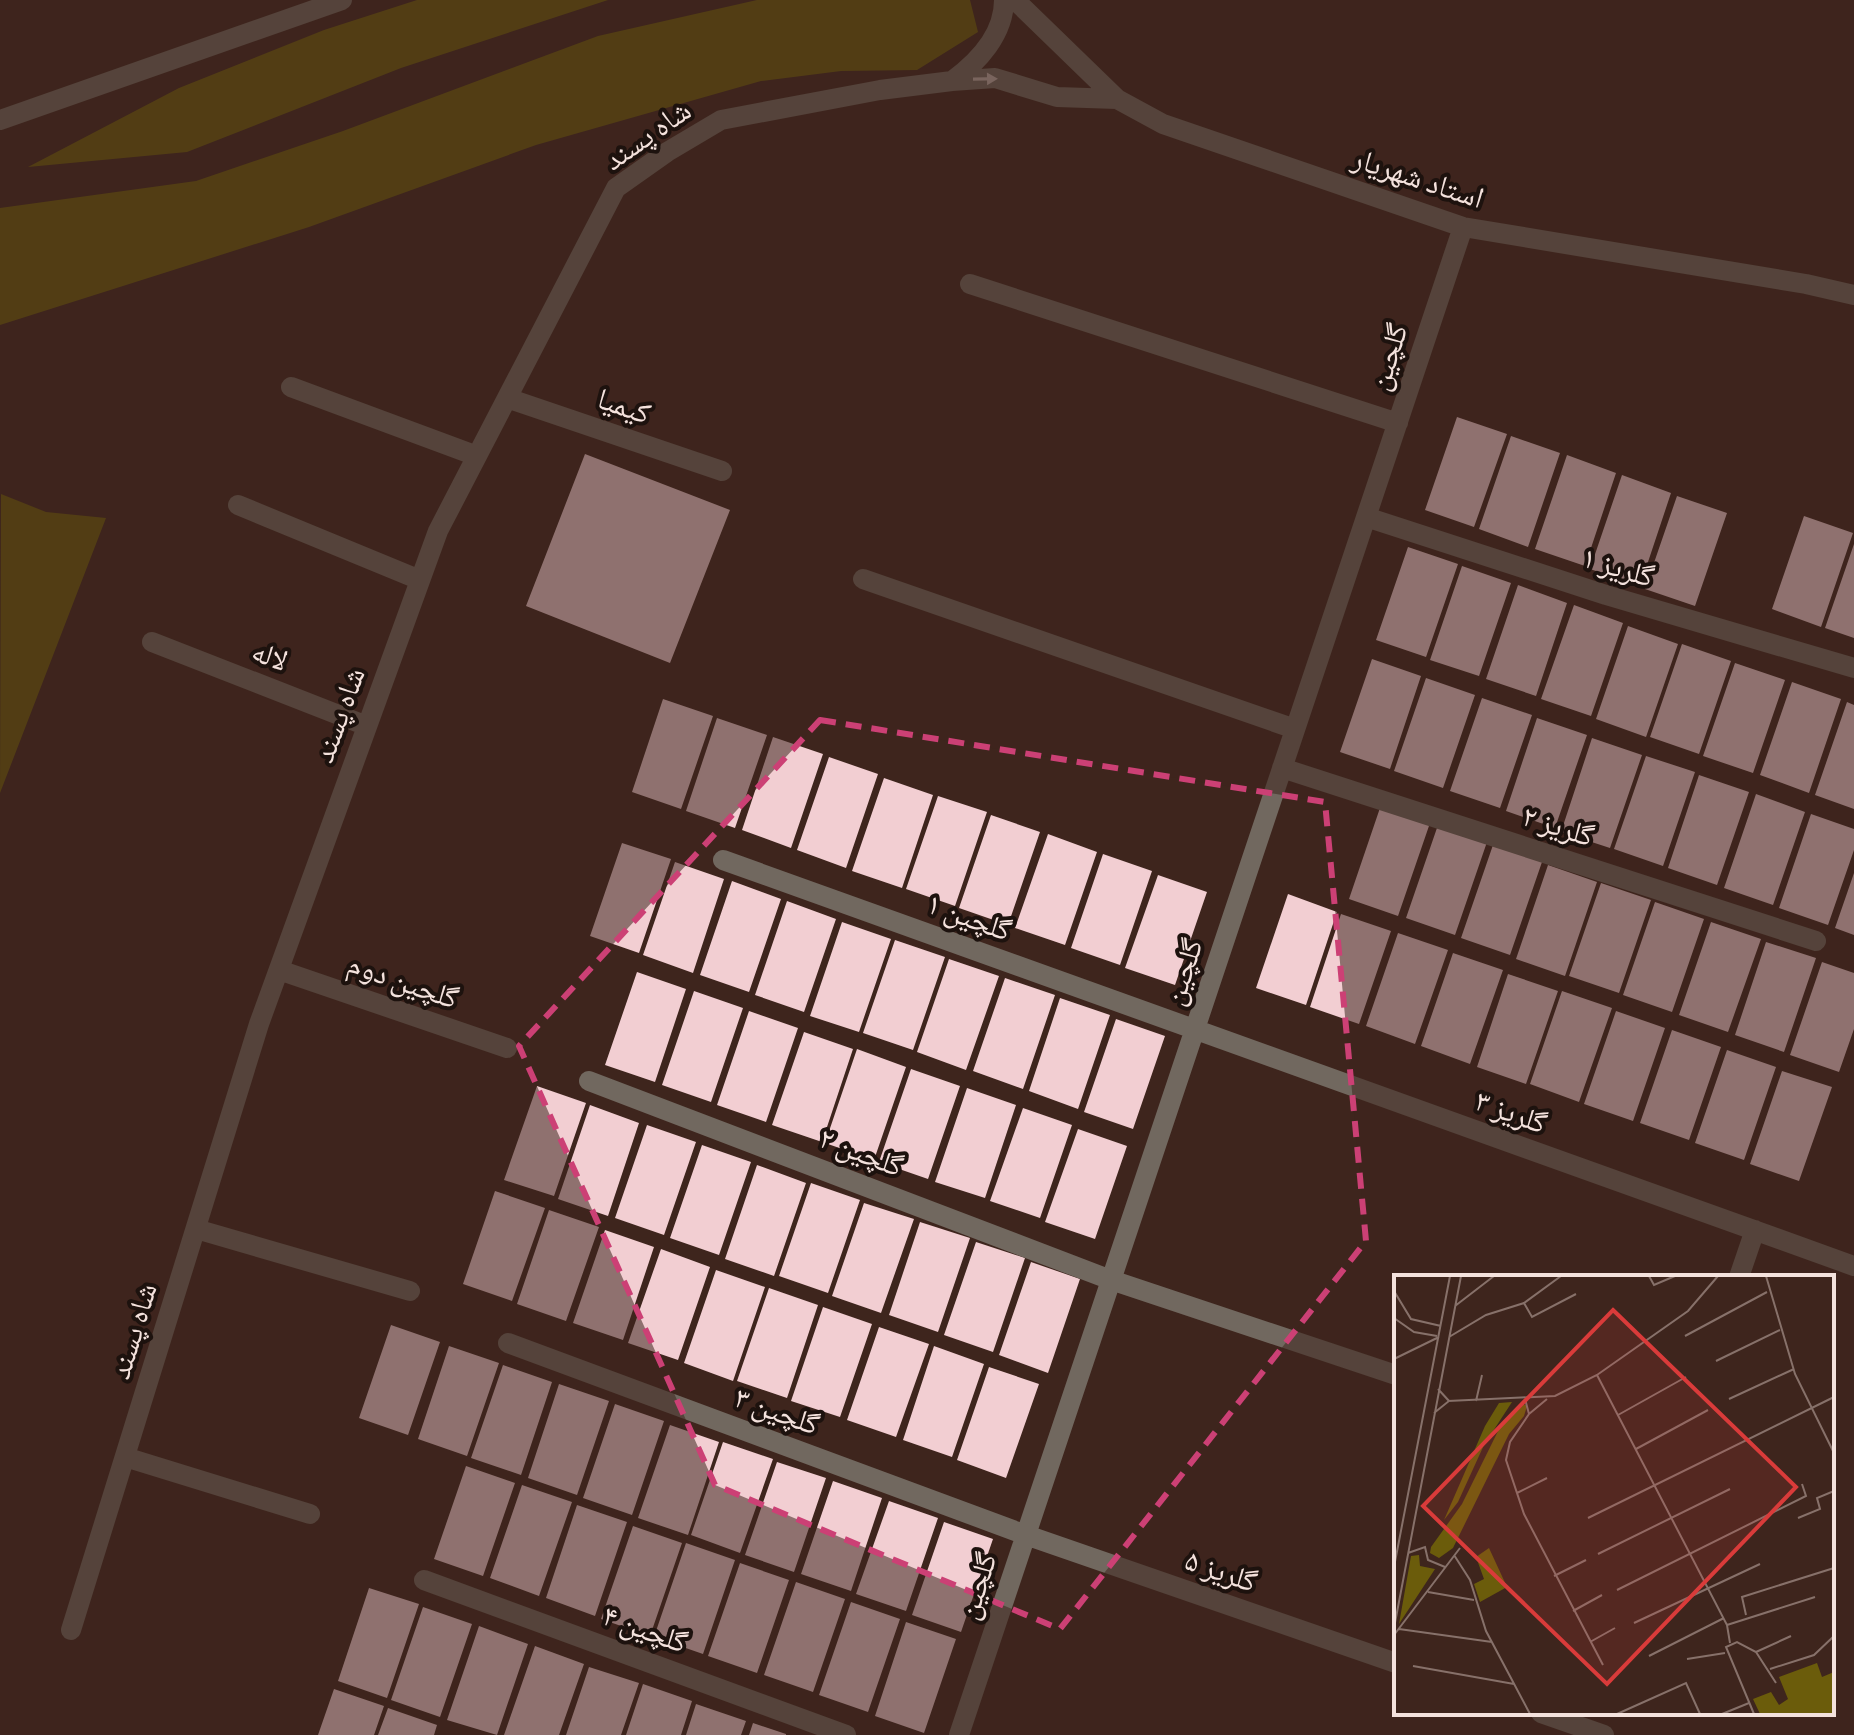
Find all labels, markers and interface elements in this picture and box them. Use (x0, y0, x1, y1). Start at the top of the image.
one-way arrow (973, 73, 998, 85)
street label: شاه پسند (595, 90, 698, 178)
street label: استاد شهریار (1347, 137, 1489, 215)
street label: گلچین (1357, 318, 1416, 395)
street label: کیمیا (593, 377, 656, 430)
street label: گلریز ۱ (1578, 536, 1659, 594)
street label: لاله (248, 630, 294, 677)
street label: شاه پسند (302, 662, 373, 768)
street label: گلریز ۲ (1518, 795, 1599, 853)
street label: گلچین ۱ (922, 882, 1017, 949)
street label: گلچین (1152, 933, 1211, 1010)
street label: گلچین دوم (342, 942, 464, 1018)
street label: گلریز ۳ (1471, 1080, 1553, 1140)
street label: گلچین ۲ (814, 1117, 909, 1184)
inset map (1394, 1275, 1834, 1715)
street label: شاه پسند (99, 1278, 165, 1383)
street label: گلچین ۳ (730, 1376, 825, 1443)
street label: گلریز ۵ (1181, 1539, 1263, 1599)
street label: گلچین (946, 1547, 1005, 1624)
street label: گلچین ۴ (598, 1594, 693, 1661)

